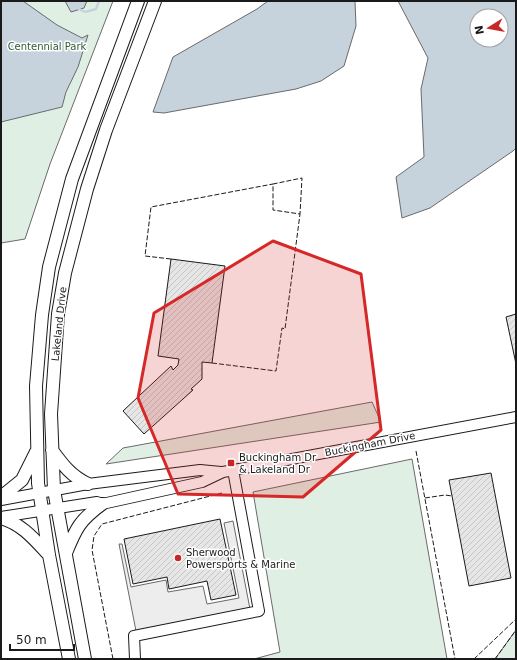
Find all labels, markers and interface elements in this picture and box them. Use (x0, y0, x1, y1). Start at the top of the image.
north arrow (469, 8, 509, 48)
text: N (472, 24, 487, 36)
park label: Centennial Park (8, 41, 87, 52)
street label: Lakeland Drive (50, 286, 68, 362)
street label: Buckingham Drive (324, 430, 416, 458)
place label: Buckingham Dr & Lakeland Dr (239, 452, 317, 475)
marker: Buckingham Dr & Lakeland Dr (226, 458, 236, 468)
place label: Sherwood Powersports & Marine (186, 547, 295, 570)
marker: Sherwood Powersports & Marine (173, 553, 183, 563)
scale bar (10, 626, 74, 652)
text: 50 m (16, 633, 47, 647)

